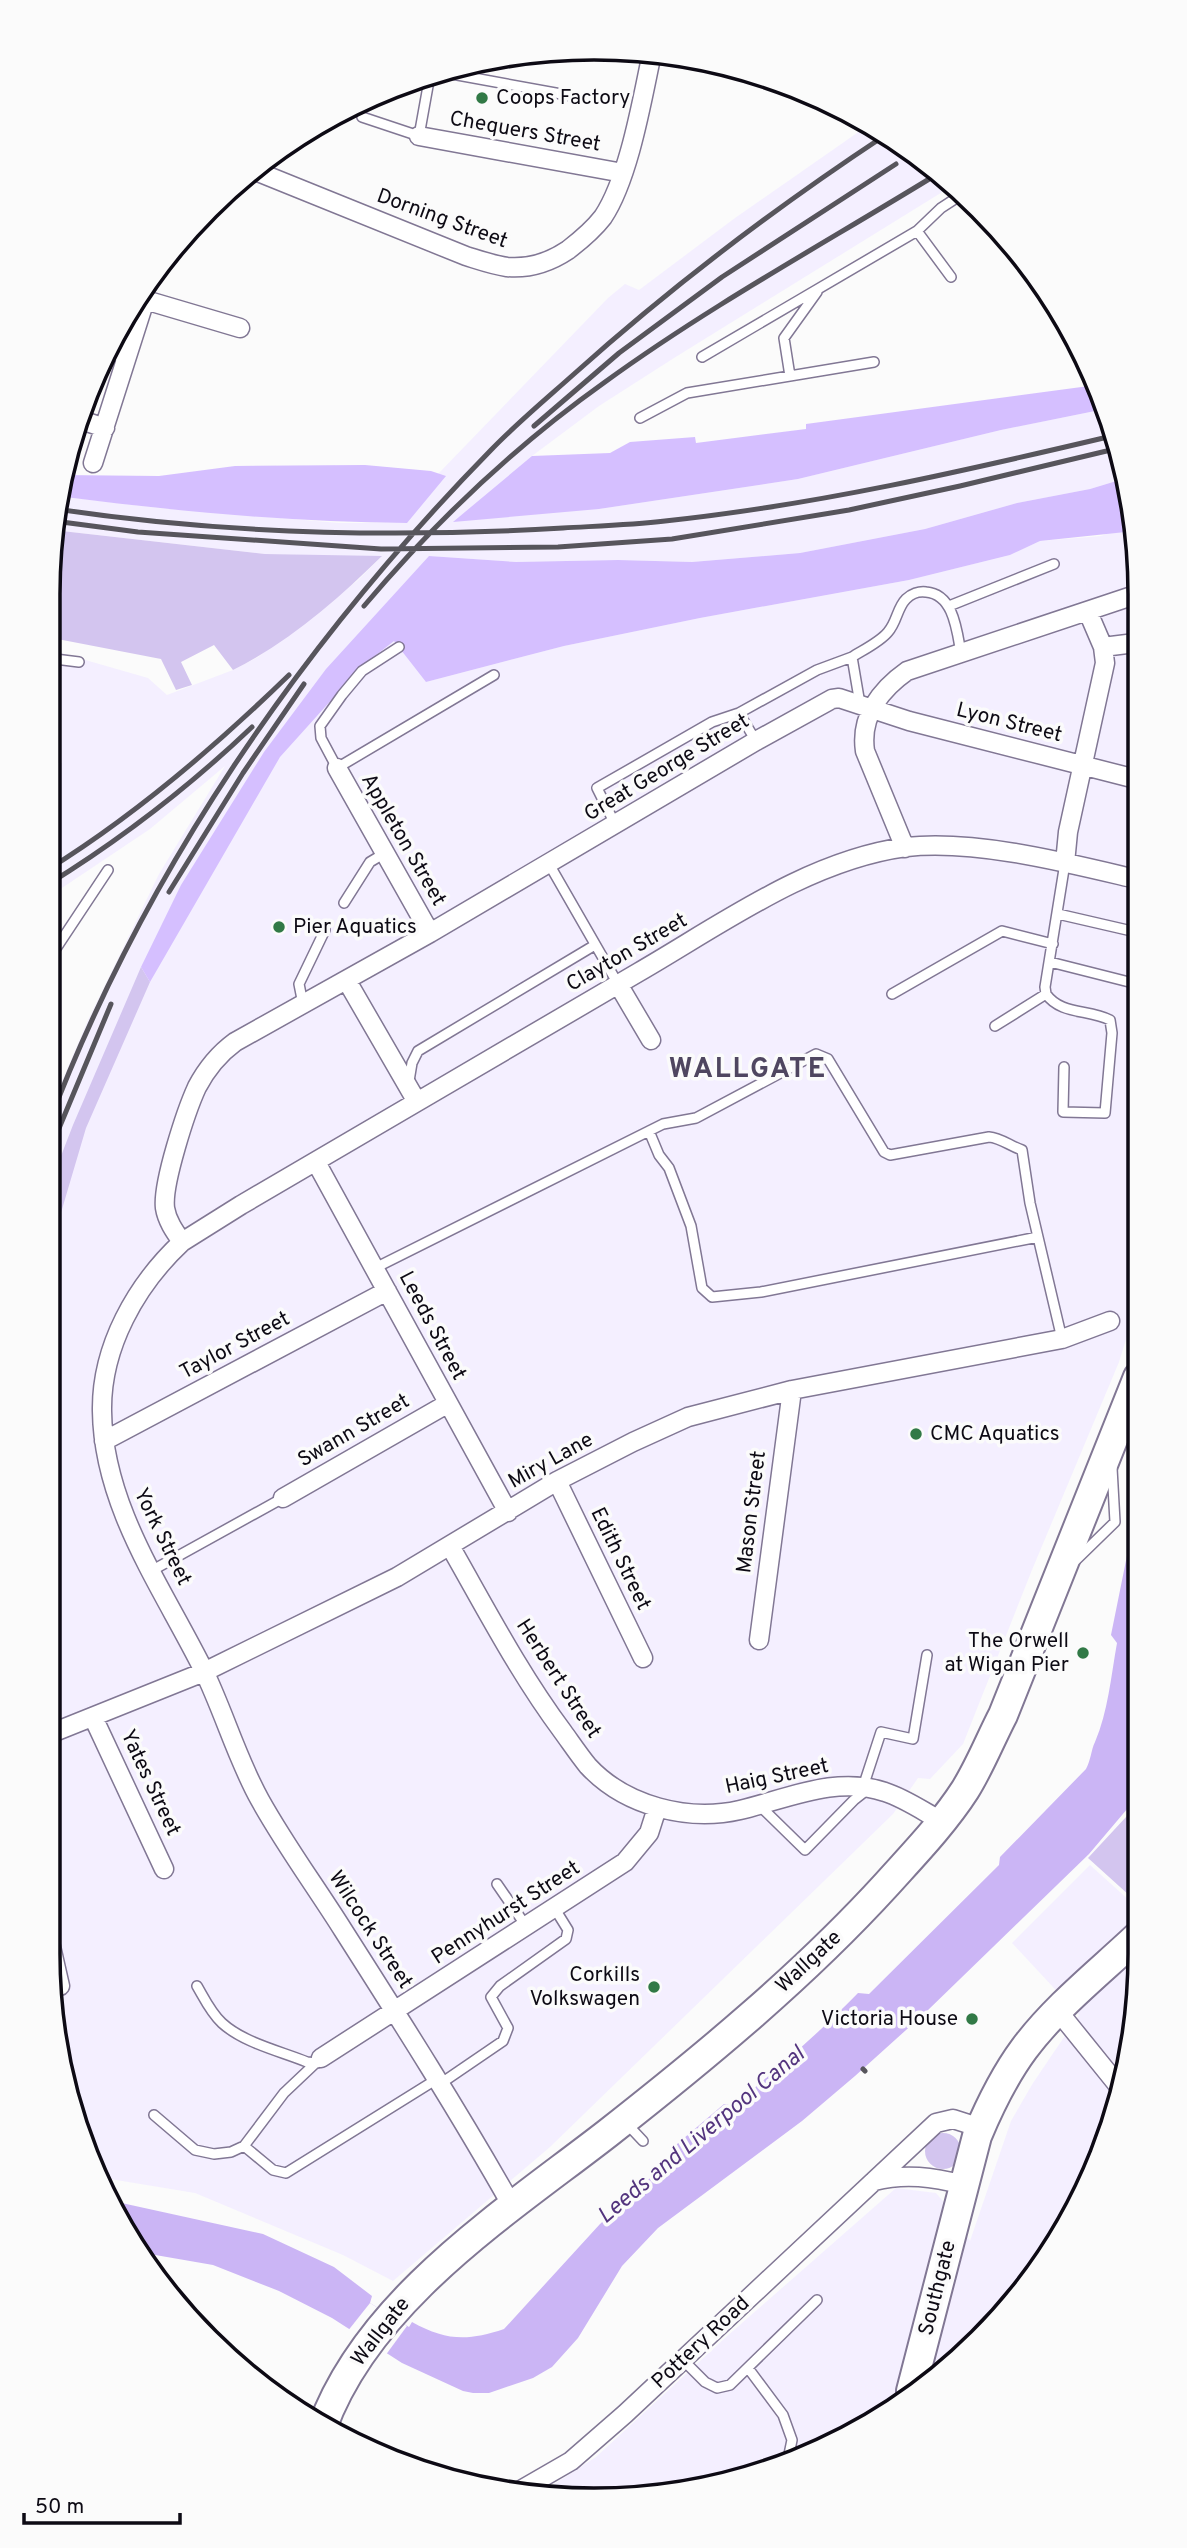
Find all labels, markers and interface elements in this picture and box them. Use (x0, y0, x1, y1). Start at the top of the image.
place label: Coops Factory (496, 85, 630, 112)
marker: Coops Factory (474, 90, 490, 106)
street label: Chequers Street (447, 105, 603, 159)
street label: Dorning Street (373, 183, 511, 255)
street label: Lyon Street (953, 697, 1065, 749)
street label: Great George Street (579, 708, 755, 828)
street label: Appleton Street (354, 769, 452, 911)
street label: Clayton Street (562, 907, 692, 999)
place label: Pier Aquatics (293, 914, 417, 941)
marker: Pier Aquatics (271, 919, 287, 935)
district label: WALLGATE (669, 1052, 827, 1088)
street label: Leeds Street (392, 1267, 472, 1385)
street label: Taylor Street (175, 1306, 295, 1386)
street label: Swann Street (293, 1388, 415, 1474)
place label: CMC Aquatics (930, 1421, 1060, 1448)
marker: CMC Aquatics (908, 1426, 924, 1442)
street label: Miry Lane (504, 1427, 598, 1495)
street label: Mason Street (731, 1449, 773, 1575)
street label: York Street (127, 1484, 197, 1590)
street label: Edith Street (584, 1503, 656, 1615)
street label: Herbert Street (509, 1614, 607, 1744)
place label: The Orwell at Wigan Pier (945, 1628, 1069, 1679)
marker: The Orwell at Wigan Pier (1075, 1645, 1091, 1661)
street label: Yates Street (114, 1726, 186, 1840)
street label: Haig Street (723, 1753, 831, 1801)
street label: Pennyhurst Street (427, 1855, 585, 1971)
street label: Wilcock Street (322, 1866, 418, 1994)
street label: Wallgate (770, 1925, 848, 1999)
place label: Corkills Volkswagen (529, 1962, 640, 2013)
marker: Corkills Volkswagen (646, 1979, 662, 1995)
place label: Victoria House (821, 2006, 958, 2033)
marker: Victoria House (964, 2011, 980, 2027)
water label: Leeds and Liverpool Canal (592, 2040, 812, 2231)
street label: Southgate (913, 2238, 963, 2338)
street label: Pottery Road (646, 2291, 756, 2395)
street label: Wallgate (345, 2292, 417, 2372)
scale bar (24, 2482, 180, 2526)
text: 50 m (35, 2494, 84, 2521)

